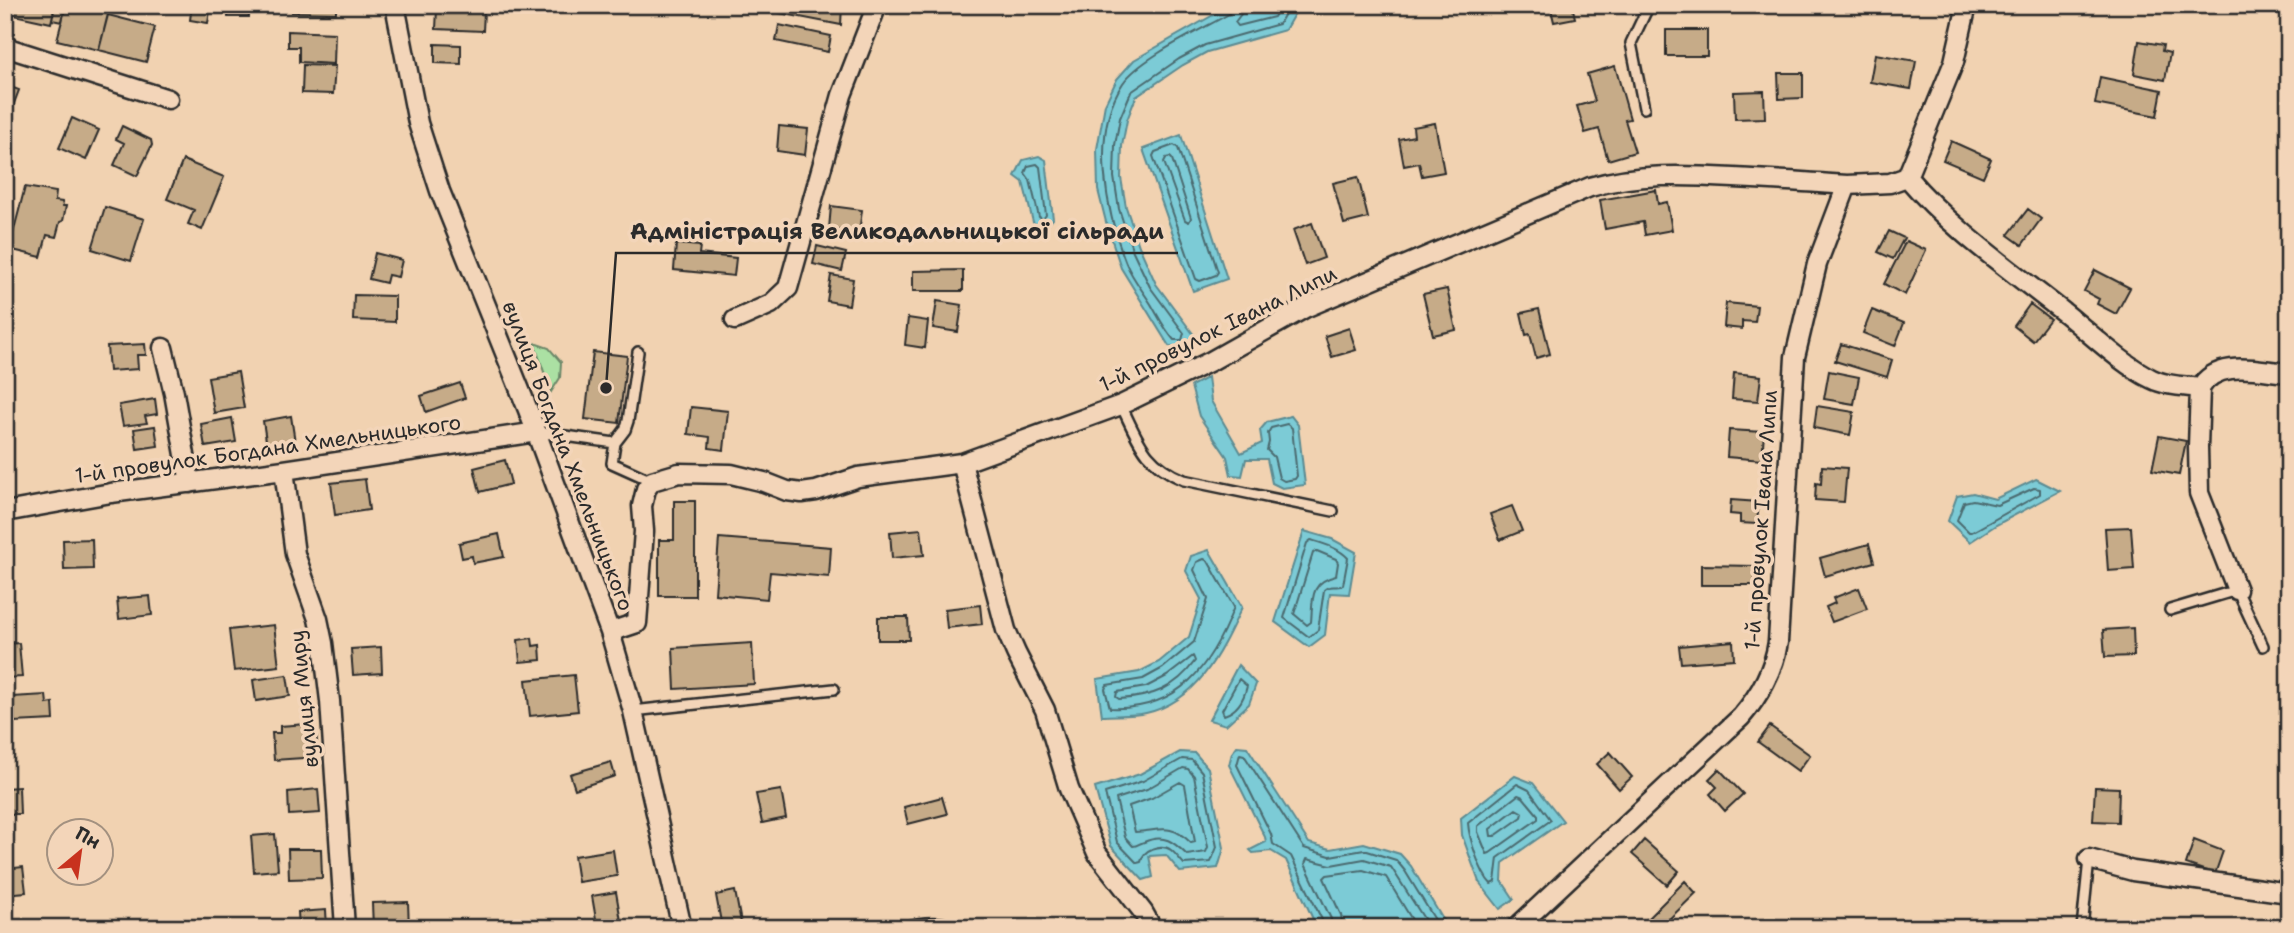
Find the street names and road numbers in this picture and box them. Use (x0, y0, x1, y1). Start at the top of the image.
street label: 1-й провулок Івана Липи (1095, 259, 1342, 399)
street label: вулиця Богдана Хмельницького (496, 297, 640, 615)
street label: 1-й провулок Івана Липи (1738, 389, 1784, 651)
street label: 1-й провулок Богдана Хмельницького (73, 408, 463, 490)
street label: вулиця Миру (283, 629, 325, 769)

